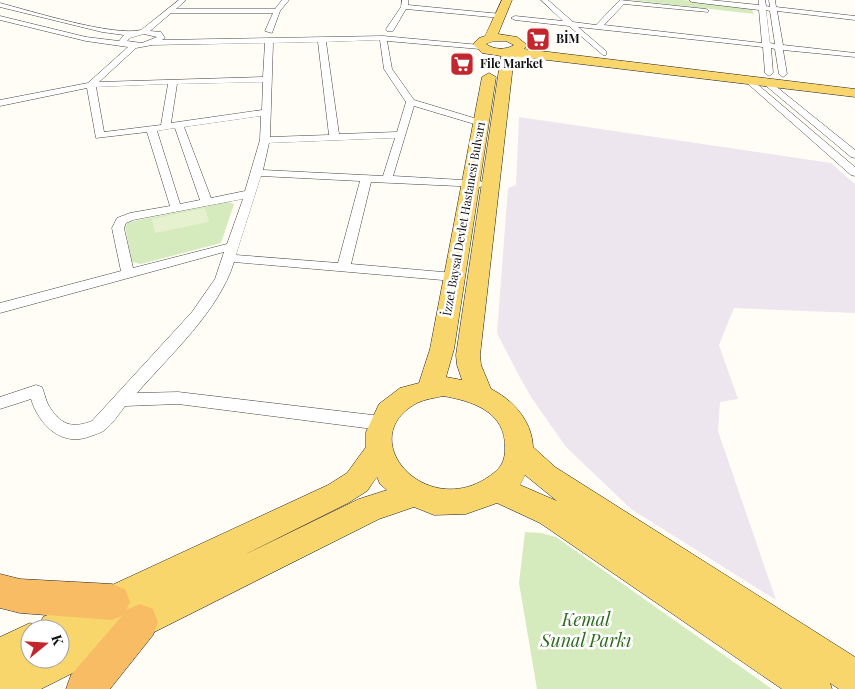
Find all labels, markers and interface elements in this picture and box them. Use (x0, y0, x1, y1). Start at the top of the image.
supermarket icon: BİM (525, 26, 551, 52)
place label: BİM (556, 30, 580, 46)
supermarket icon: File Market (449, 51, 475, 77)
place label: File Market (480, 55, 544, 71)
street label: İzzet Baysal Devlet Hastanesi Bulvarı (438, 120, 488, 317)
park label: Kemal Sunal Parkı (539, 607, 632, 652)
north arrow (20, 619, 70, 669)
text: K (47, 632, 69, 648)

